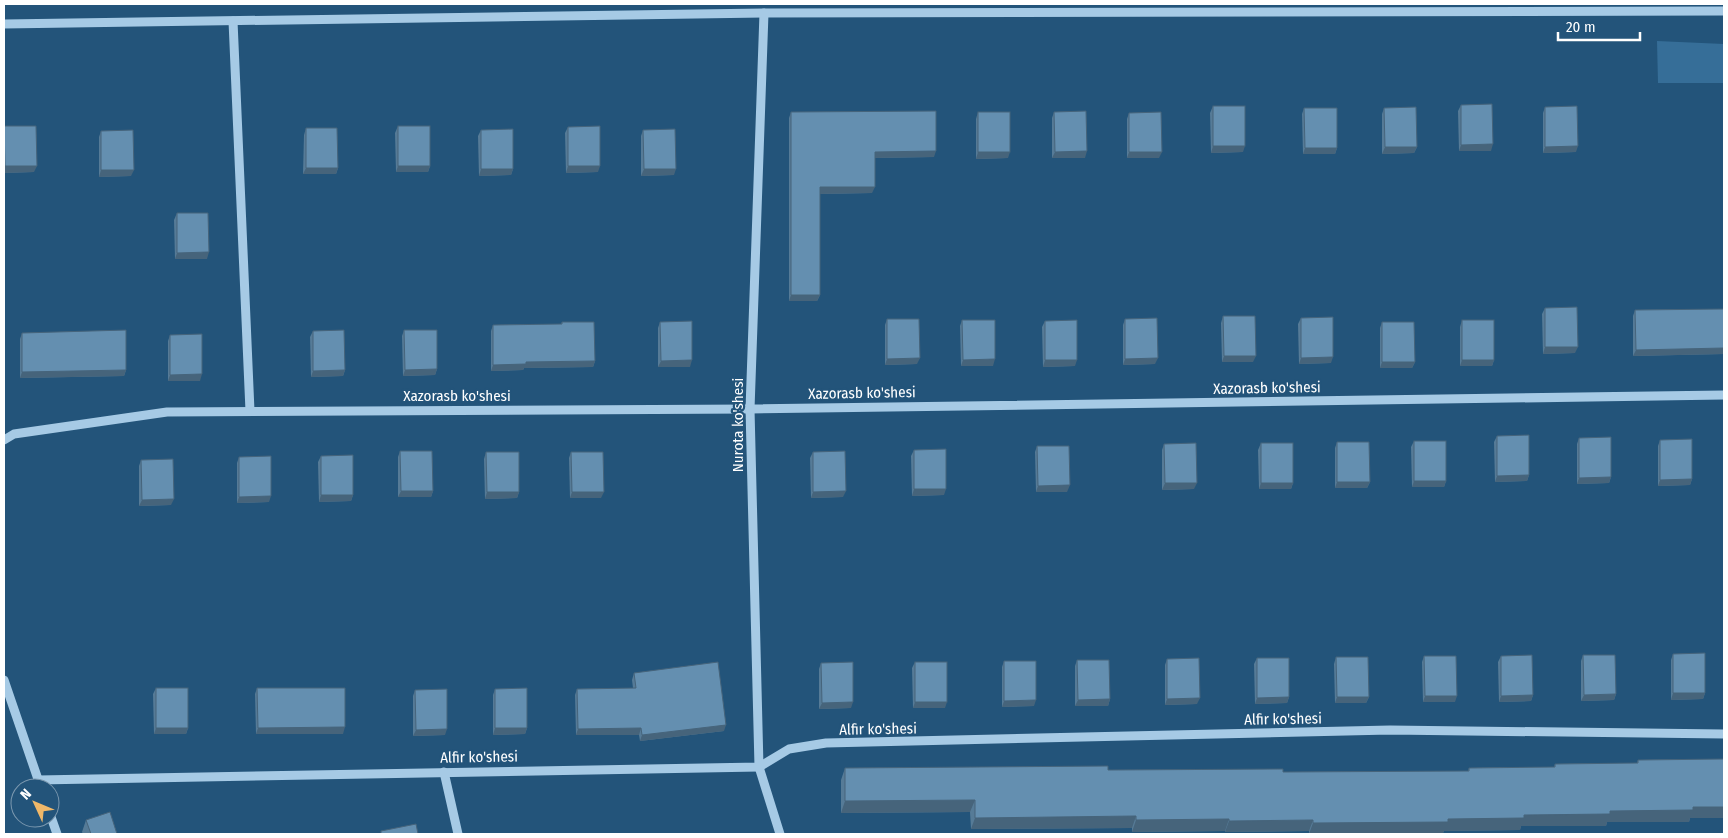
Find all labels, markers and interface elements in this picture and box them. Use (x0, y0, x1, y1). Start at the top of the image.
scale bar (1558, 10, 1640, 42)
text: 20 m (1566, 18, 1596, 36)
street label: Nurota ko'shesi (729, 378, 747, 472)
street label: Xazorasb ko'shesi (1213, 378, 1321, 398)
street label: Xazorasb ko'shesi (808, 383, 916, 403)
street label: Xazorasb ko'shesi (403, 387, 511, 405)
street label: Alfir ko'shesi (1244, 709, 1322, 729)
street label: Alfir ko'shesi (839, 719, 917, 739)
street label: Alfir ko'shesi (440, 747, 518, 767)
north arrow (10, 778, 60, 828)
text: N (17, 785, 35, 803)

